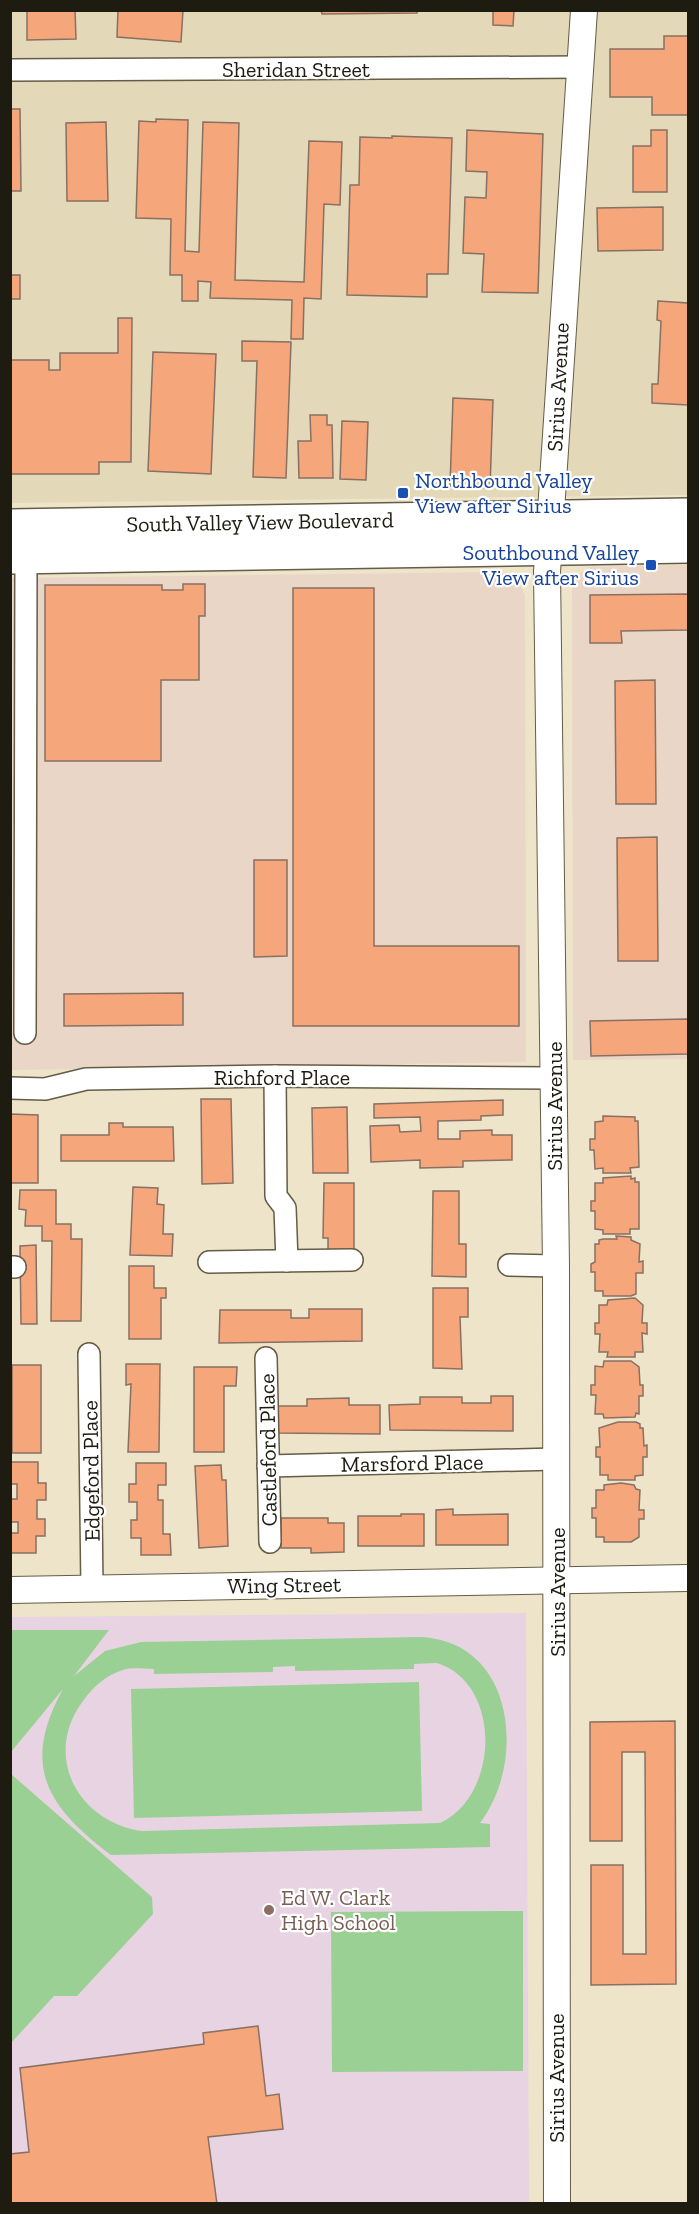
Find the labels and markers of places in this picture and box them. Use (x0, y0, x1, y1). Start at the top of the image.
place label: Northbound Valley View after Sirius (414, 467, 593, 519)
marker: Northbound Valley View after Sirius (396, 486, 410, 500)
place label: Southbound Valley View after Sirius (462, 539, 640, 591)
marker: Southbound Valley View after Sirius (644, 558, 658, 572)
place label: Ed W. Clark High School (281, 1884, 396, 1936)
marker: Ed W. Clark High School (262, 1903, 276, 1917)

